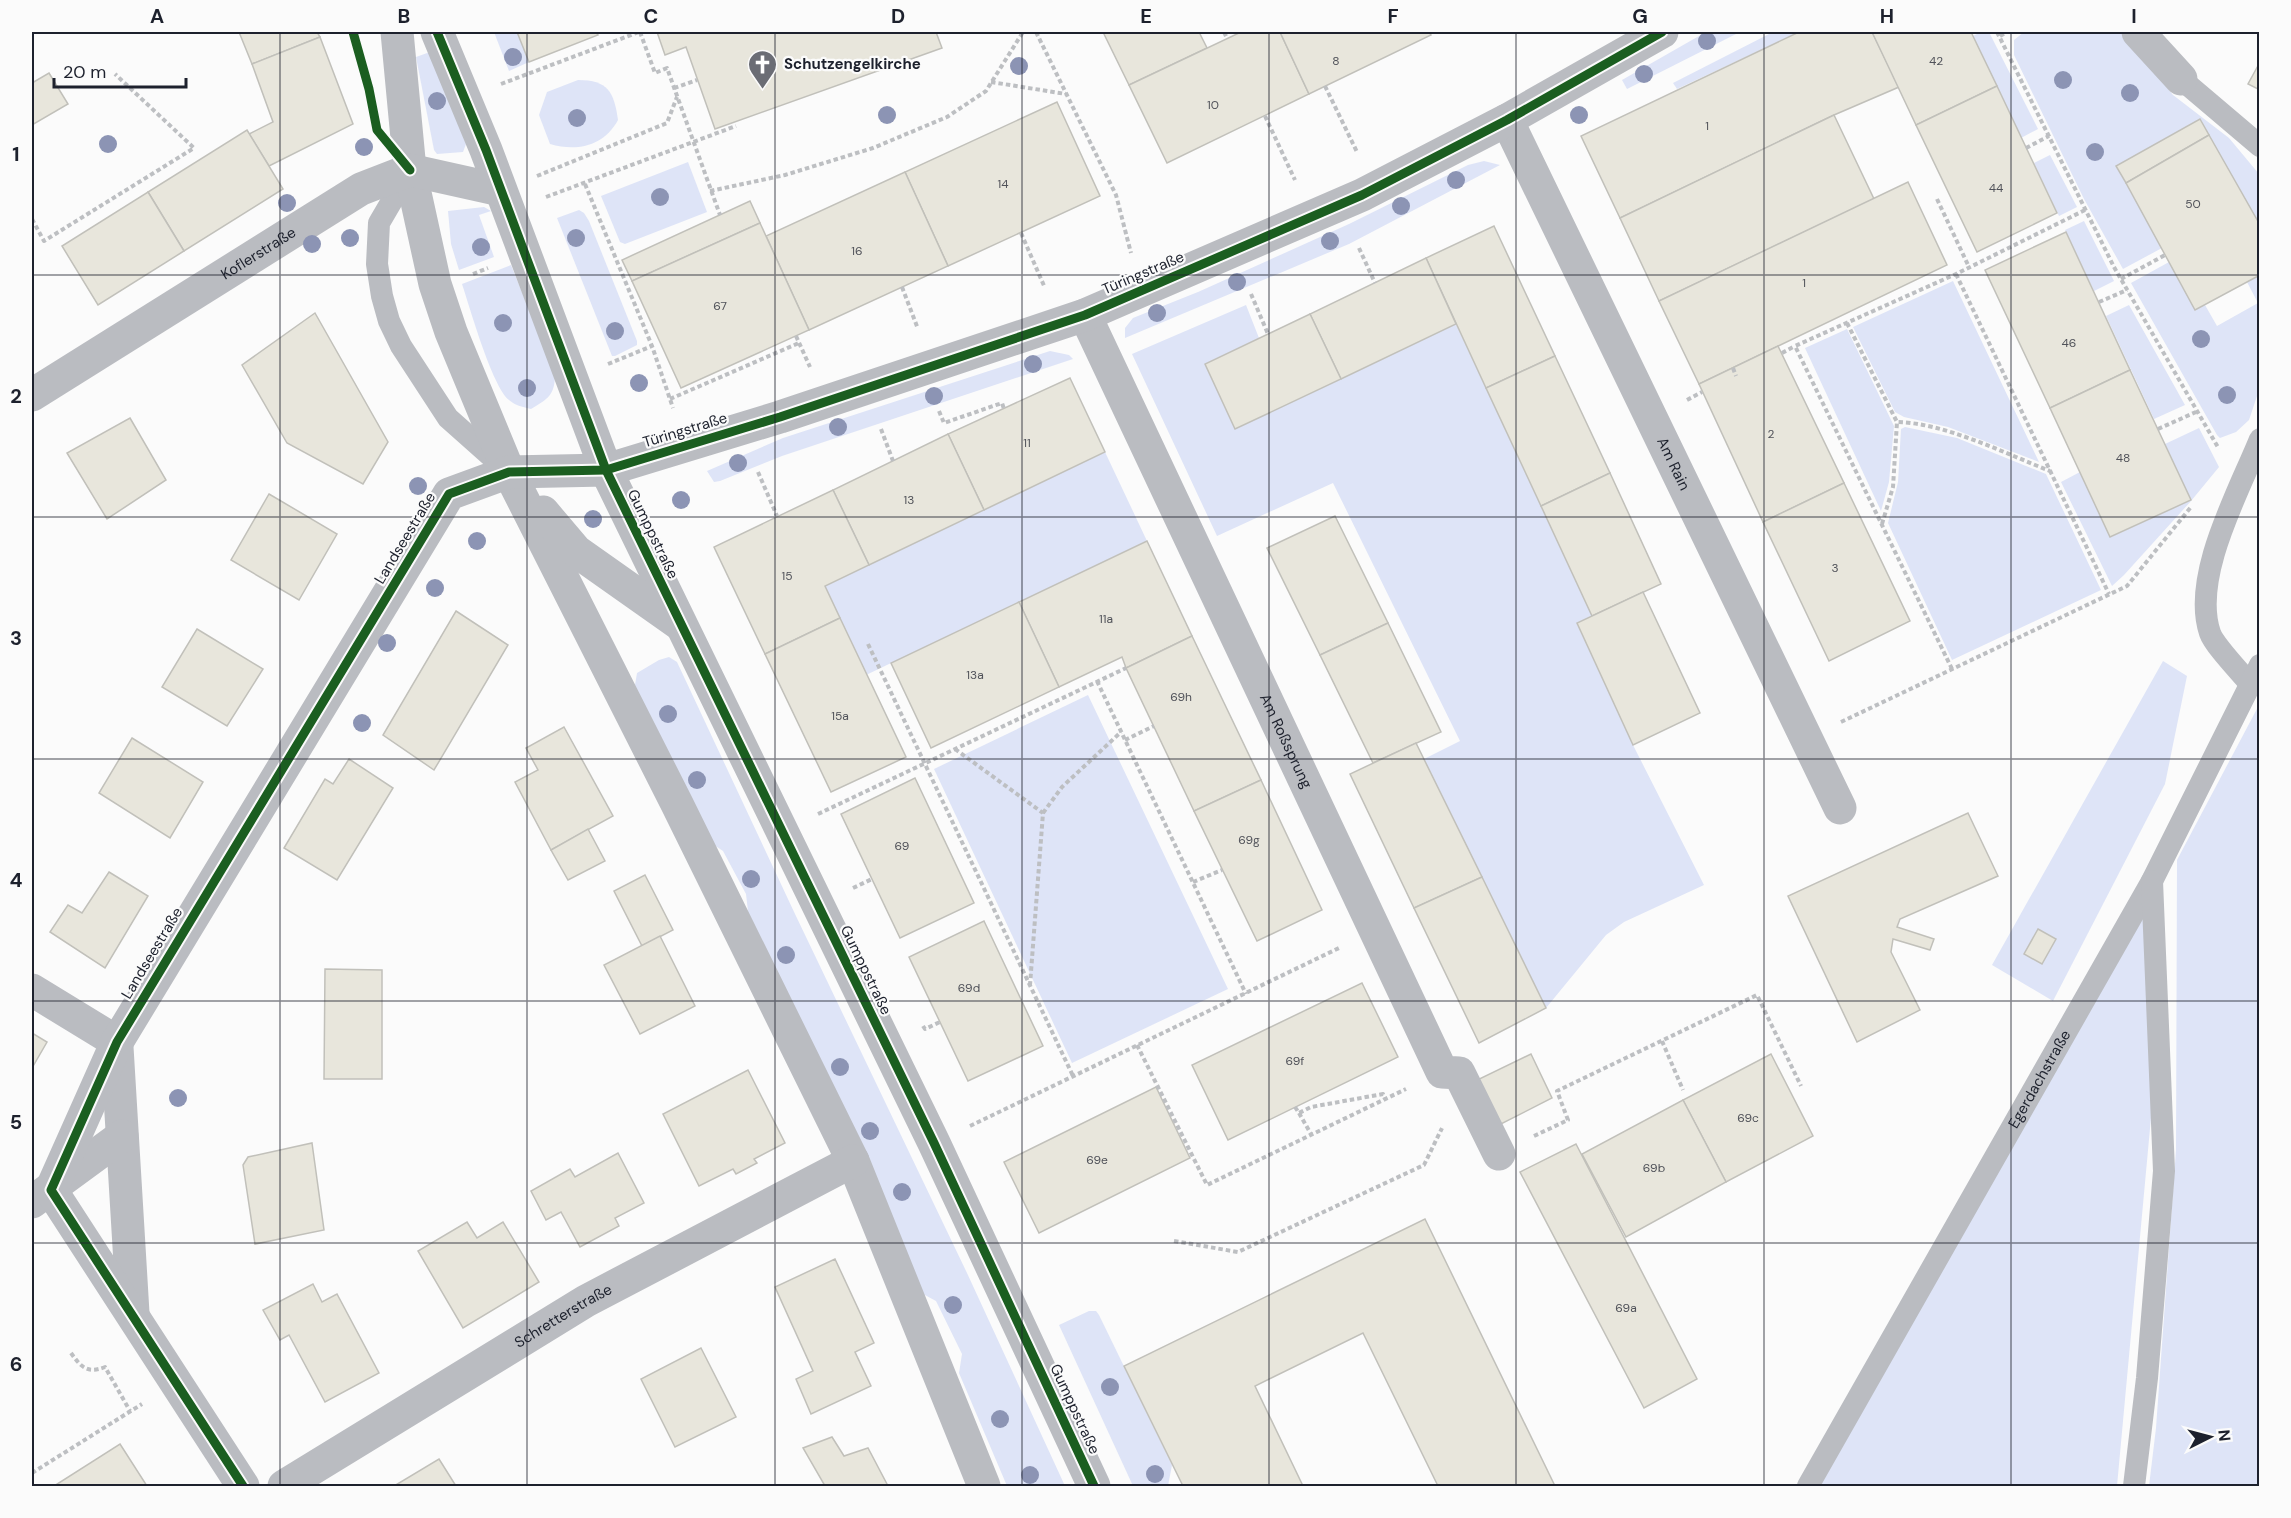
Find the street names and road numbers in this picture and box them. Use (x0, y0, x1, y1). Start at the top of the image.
street label: Koflerstraße (217, 222, 300, 284)
street label: Türingstraße (1099, 247, 1187, 299)
street label: Türingstraße (640, 408, 730, 452)
street label: Am Rain (1652, 434, 1695, 494)
street label: Gumppstraße (623, 486, 683, 582)
street label: Landseestraße (370, 488, 440, 588)
street label: Am Roßsprung (1255, 690, 1317, 792)
street label: Landseestraße (117, 903, 187, 1003)
street label: Gumppstraße (836, 922, 896, 1018)
street label: Egerdachstraße (2003, 1026, 2075, 1132)
street label: Schretterstraße (511, 1279, 615, 1352)
street label: Gumppstraße (1045, 1361, 1105, 1457)

